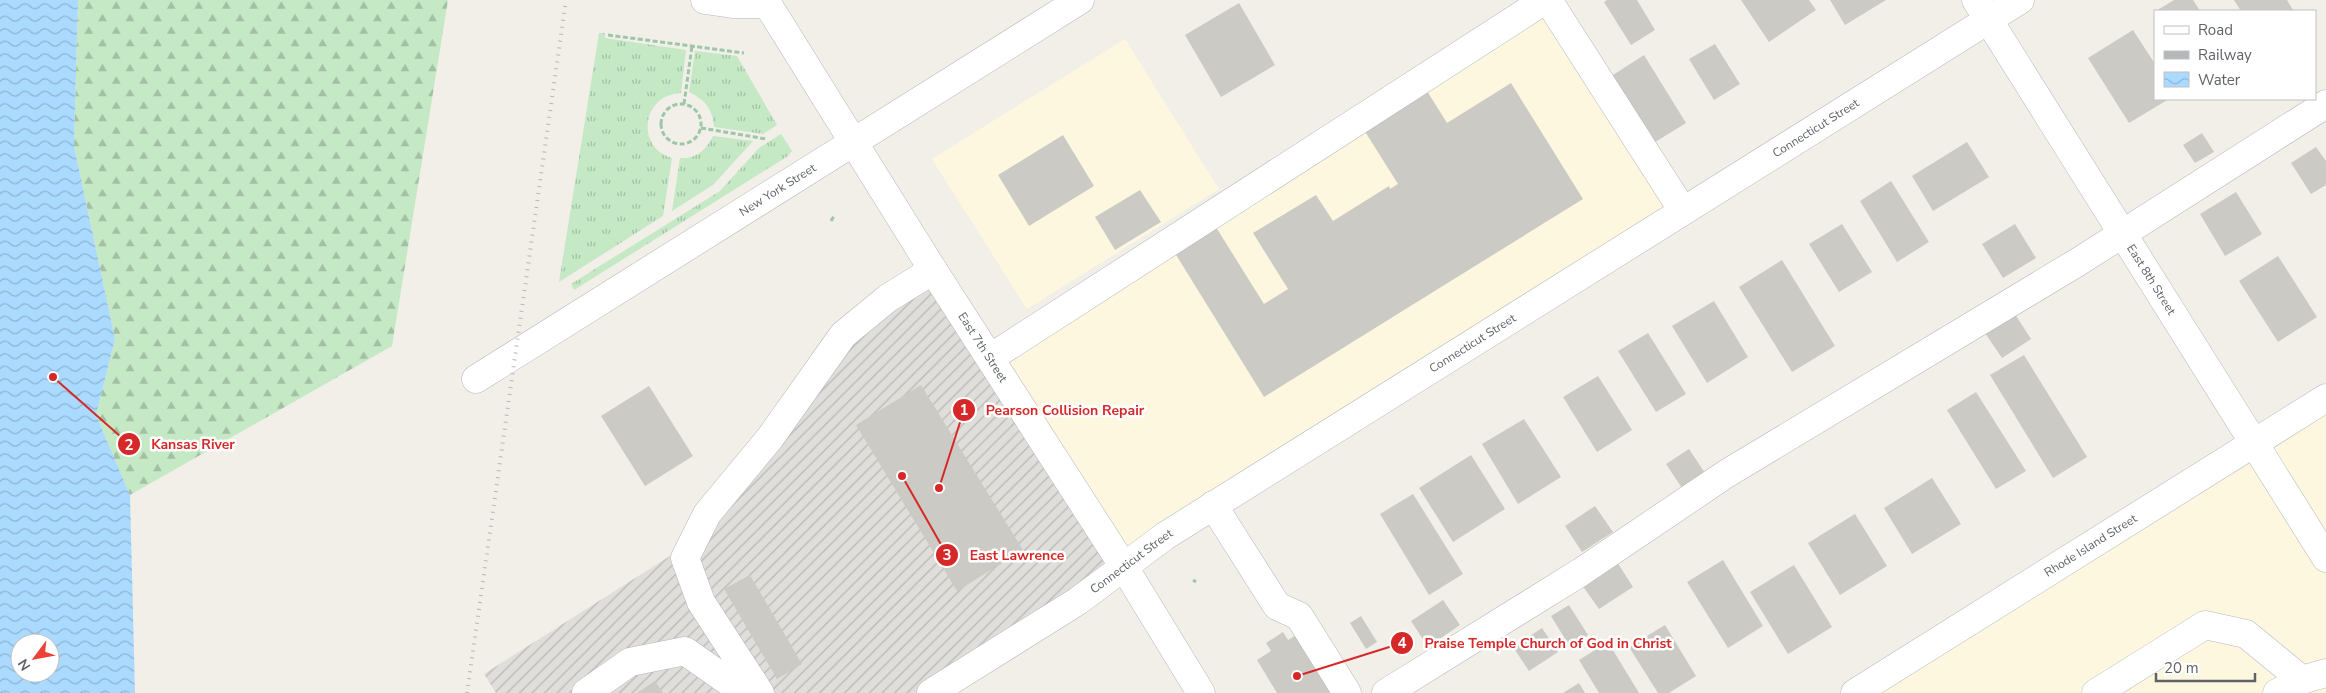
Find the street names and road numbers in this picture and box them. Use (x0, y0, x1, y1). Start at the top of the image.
street label: Connecticut Street (1769, 94, 1863, 161)
street label: New York Street (736, 159, 820, 220)
street label: East 8th Street (2123, 241, 2180, 319)
street label: East 7th Street (954, 309, 1012, 386)
street label: Connecticut Street (1426, 310, 1520, 376)
street label: Rhode Island Street (2041, 510, 2141, 580)
street label: Connecticut Street (1087, 525, 1176, 597)

